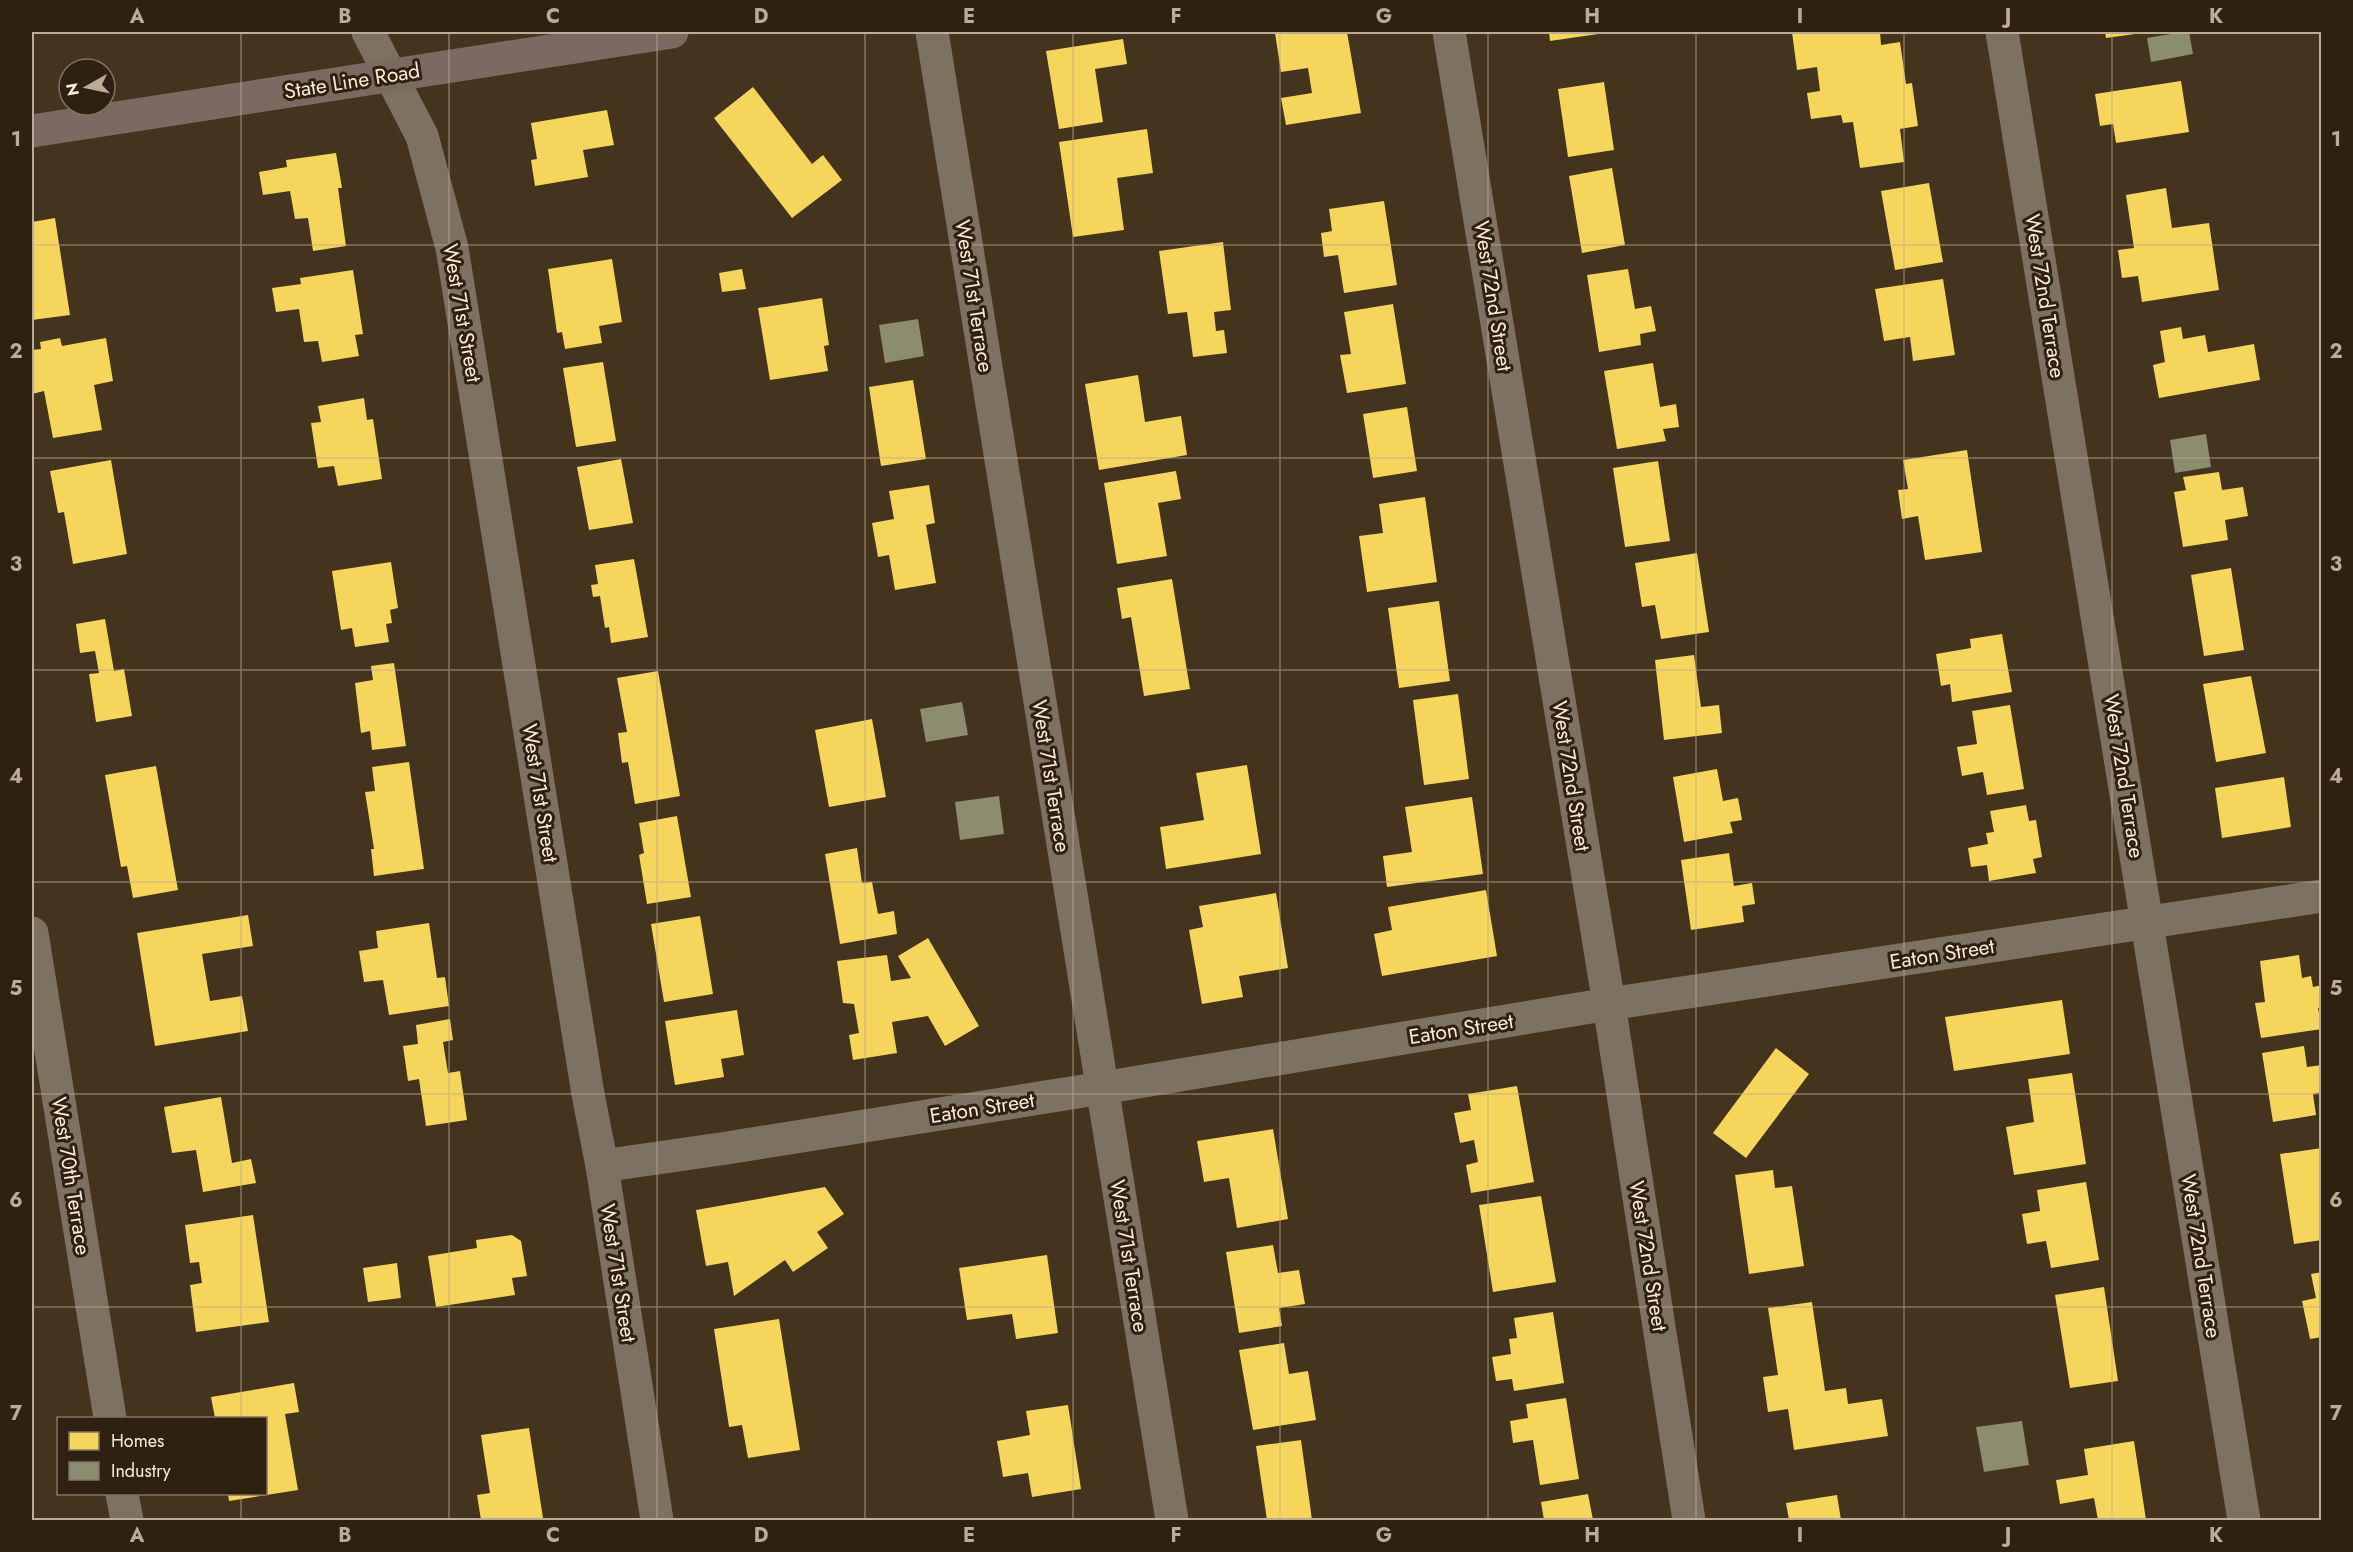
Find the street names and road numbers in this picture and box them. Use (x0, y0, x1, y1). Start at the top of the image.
street label: State Line Road (282, 55, 422, 107)
street label: West 72nd Terrace (2017, 212, 2073, 380)
street label: West 71st Terrace (947, 218, 1001, 374)
street label: West 72nd Street (1466, 219, 1520, 373)
street label: West 71st Street (435, 241, 489, 385)
street label: West 72nd Terrace (2096, 692, 2152, 860)
street label: West 71st Terrace (1024, 698, 1078, 854)
street label: West 72nd Street (1544, 699, 1598, 853)
street label: West 71st Street (514, 721, 566, 865)
street label: Eaton Street (1888, 931, 1996, 977)
street label: Eaton Street (1407, 1006, 1515, 1052)
street label: Eaton Street (928, 1085, 1036, 1131)
street label: West 70th Terrace (44, 1095, 98, 1257)
street label: West 72nd Terrace (2173, 1172, 2229, 1340)
street label: West 71st Terrace (1102, 1178, 1156, 1334)
street label: West 72nd Street (1621, 1179, 1675, 1333)
street label: West 71st Street (592, 1201, 644, 1345)

